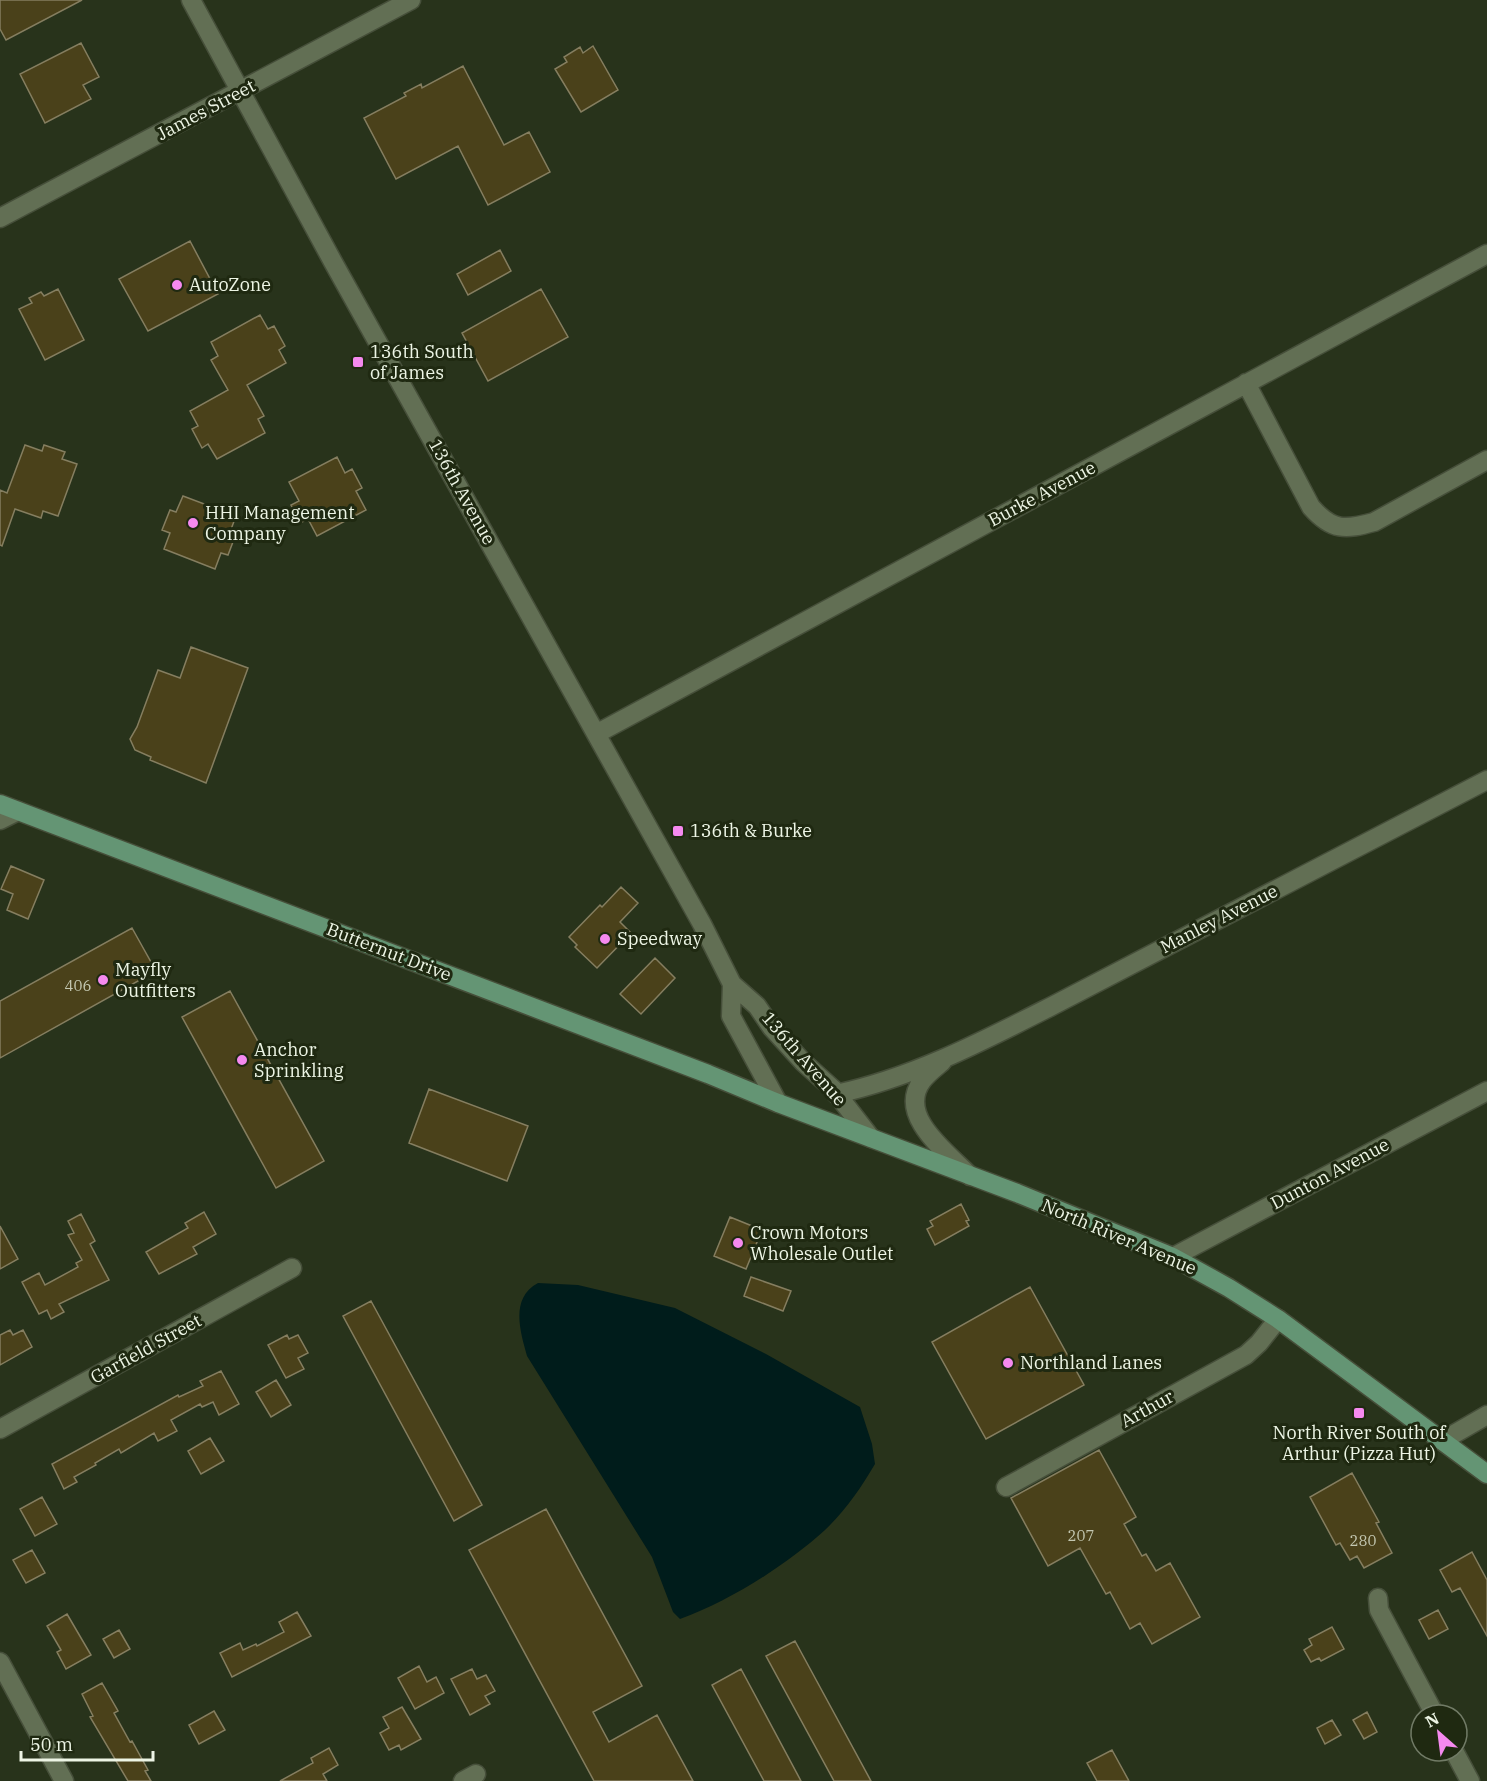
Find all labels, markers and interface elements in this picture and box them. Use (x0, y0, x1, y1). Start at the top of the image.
street label: James Street (153, 74, 259, 145)
place label: AutoZone (189, 273, 271, 296)
marker: AutoZone (170, 278, 184, 292)
place label: 136th South of James (370, 340, 474, 384)
marker: 136th South of James (351, 355, 365, 369)
street label: 136th Avenue (424, 435, 501, 549)
street label: Burke Avenue (984, 456, 1099, 531)
place label: HHI Management Company (205, 501, 355, 545)
marker: HHI Management Company (186, 516, 200, 530)
place label: 136th & Burke (690, 819, 812, 842)
marker: 136th & Burke (671, 824, 685, 838)
street label: Manley Avenue (1156, 879, 1281, 958)
street label: Butternut Drive (324, 917, 455, 986)
place label: Speedway (617, 927, 703, 950)
marker: Speedway (598, 932, 612, 946)
place label: Mayfly Outfitters (115, 958, 196, 1002)
marker: Mayfly Outfitters (96, 973, 110, 987)
house number: 406 (64, 976, 92, 995)
street label: 136th Avenue (757, 1007, 852, 1111)
place label: Anchor Sprinkling (254, 1038, 344, 1082)
marker: Anchor Sprinkling (235, 1053, 249, 1067)
street label: Dunton Avenue (1267, 1133, 1393, 1214)
street label: North River Avenue (1038, 1193, 1200, 1280)
place label: Crown Motors Wholesale Outlet (750, 1221, 893, 1265)
marker: Crown Motors Wholesale Outlet (731, 1236, 745, 1250)
street label: Garfield Street (86, 1309, 205, 1389)
place label: Northland Lanes (1020, 1351, 1162, 1374)
marker: Northland Lanes (1001, 1356, 1015, 1370)
street label: Arthur (1116, 1385, 1177, 1432)
marker: North River South of Arthur (Pizza Hut) (1352, 1406, 1366, 1420)
place label: North River South of Arthur (Pizza Hut) (1273, 1421, 1447, 1465)
house number: 207 (1067, 1526, 1095, 1545)
house number: 280 (1349, 1531, 1377, 1550)
north arrow (1409, 1703, 1469, 1763)
text: N (1422, 1708, 1442, 1732)
scale bar (21, 1724, 153, 1762)
text: 50 m (30, 1733, 73, 1756)

